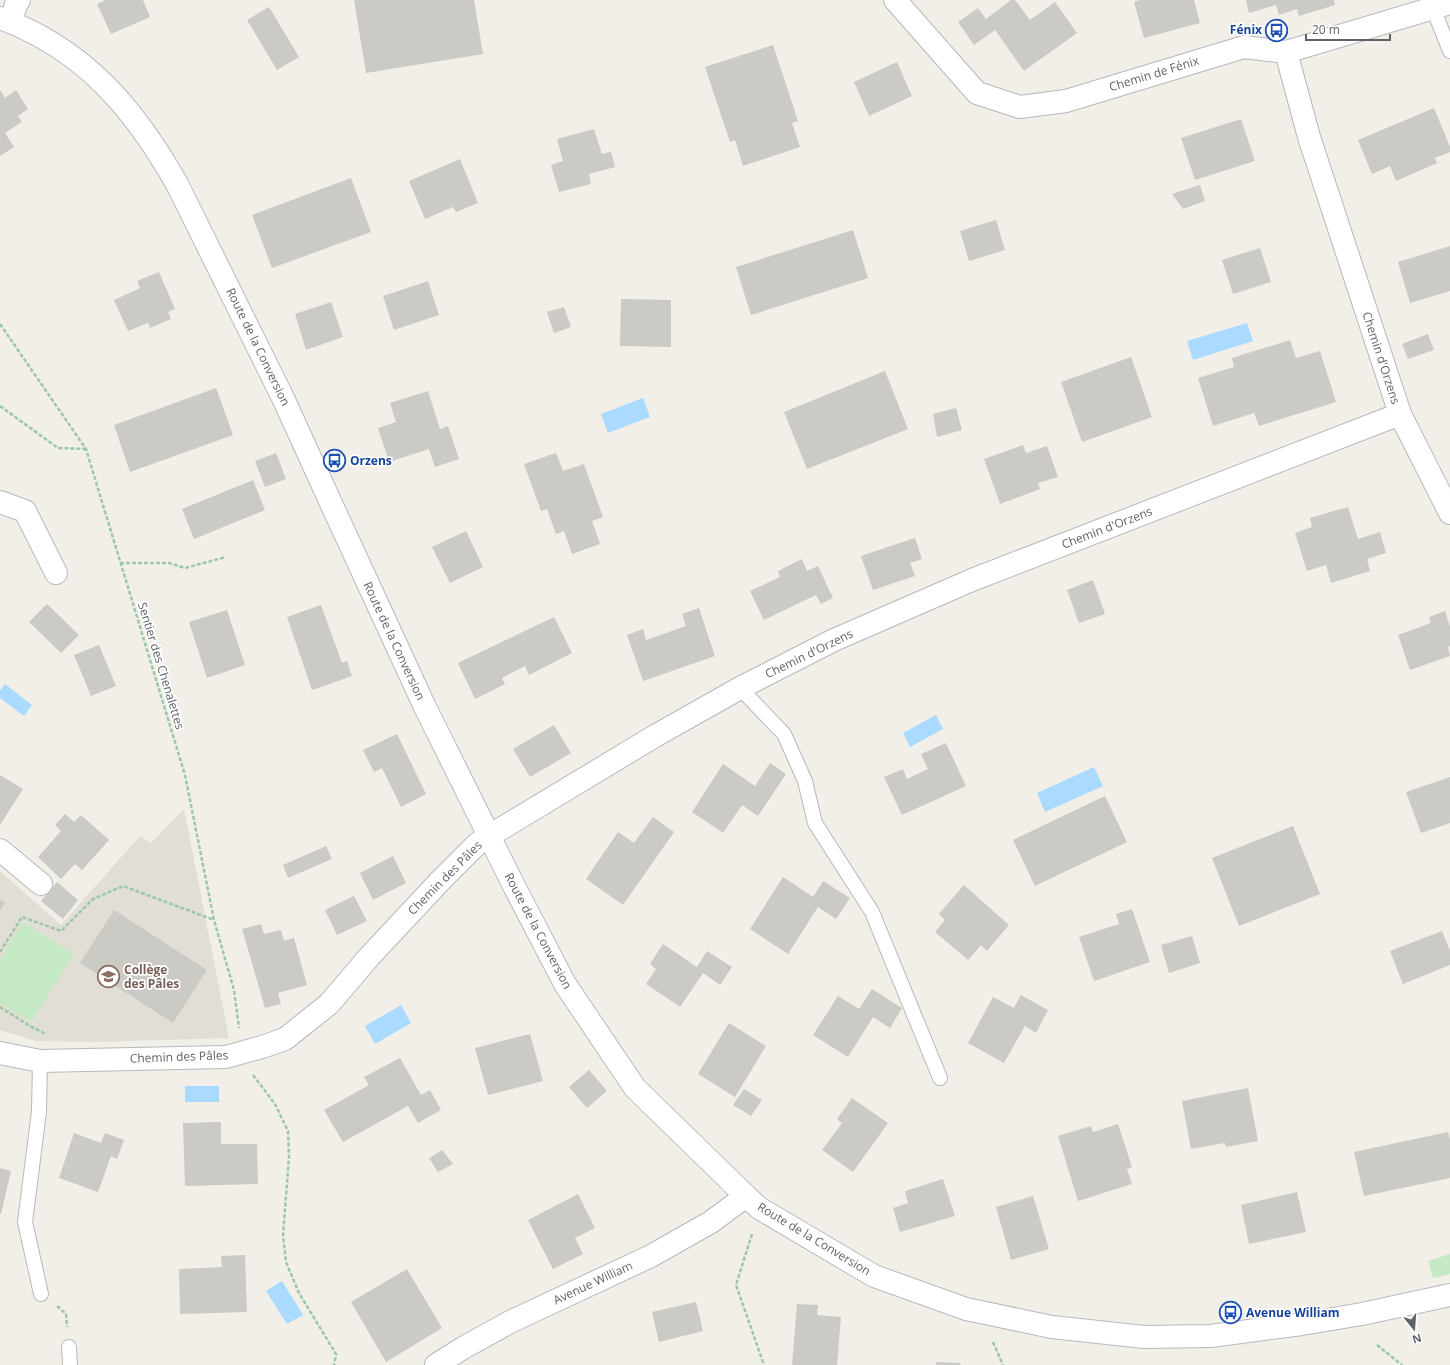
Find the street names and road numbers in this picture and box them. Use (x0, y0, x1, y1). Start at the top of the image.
street label: Chemin de Fénix (1107, 52, 1202, 95)
street label: Route de la Conversion (222, 285, 294, 409)
street label: Chemin d'Orzens (1359, 310, 1404, 406)
street label: Chemin d'Orzens (1059, 502, 1155, 553)
street label: Route de la Conversion (359, 579, 429, 703)
street label: Sentier des Chenalettes (134, 600, 189, 732)
street label: Chemin d'Orzens (762, 625, 856, 682)
street label: Chemin des Pâles (404, 837, 486, 919)
street label: Route de la Conversion (501, 870, 576, 992)
street label: Chemin des Pâles (129, 1046, 229, 1067)
street label: Route de la Conversion (754, 1198, 874, 1279)
street label: Avenue William (550, 1257, 635, 1308)

